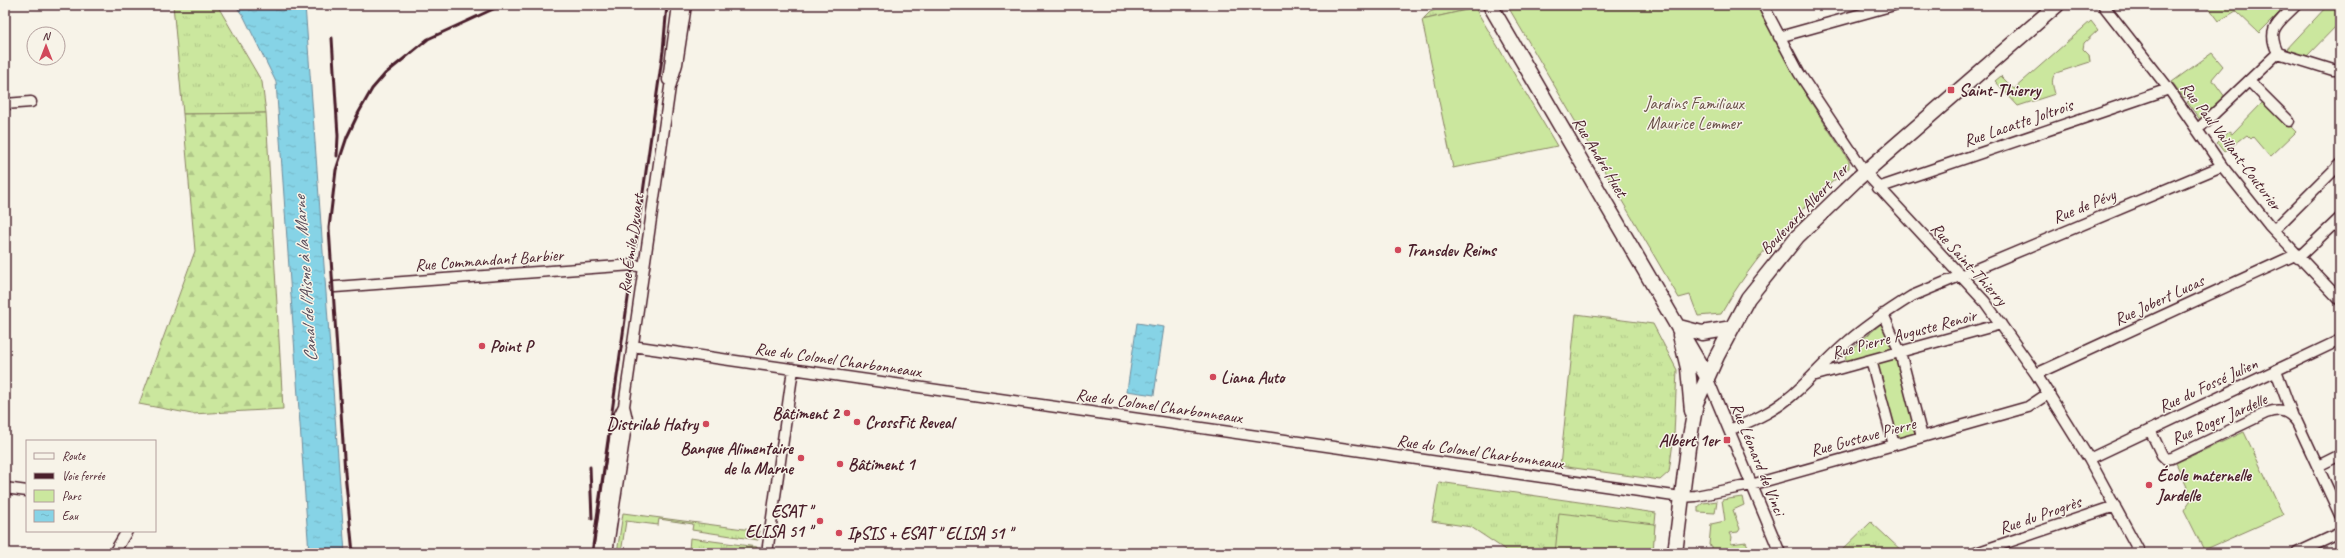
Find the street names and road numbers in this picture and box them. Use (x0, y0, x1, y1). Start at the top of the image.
street label: Rue Paul Vaillant-Couturier (2176, 78, 2287, 216)
street label: Rue Lacatte Joltrois (1961, 94, 2077, 151)
street label: Rue André Huet (1568, 113, 1633, 203)
street label: Boulevard Albert 1er (1755, 158, 1854, 259)
street label: Rue de Pévy (2050, 184, 2120, 228)
street label: Rue Émile Druart (613, 190, 649, 295)
street label: Rue Saint-Thierry (1926, 218, 2013, 311)
street label: Rue Commandant Barbier (414, 244, 566, 276)
street label: Rue Jobert Lucas (2111, 270, 2208, 330)
street label: Rue Pierre Auguste Renoir (1829, 304, 1980, 363)
street label: Rue du Colonel Charbonneaux (753, 338, 924, 382)
street label: Rue du Fossé Julien (2155, 353, 2261, 417)
street label: Rue du Colonel Charbonneaux (1074, 384, 1245, 428)
street label: Rue Roger Jardelle (2168, 388, 2271, 449)
street label: Rue Léonard de Vinci (1726, 400, 1791, 520)
street label: Rue Gustave Pierre (1808, 413, 1919, 461)
street label: Rue du Colonel Charbonneaux (1395, 430, 1566, 474)
street label: Rue du Progrès (1996, 490, 2086, 539)

